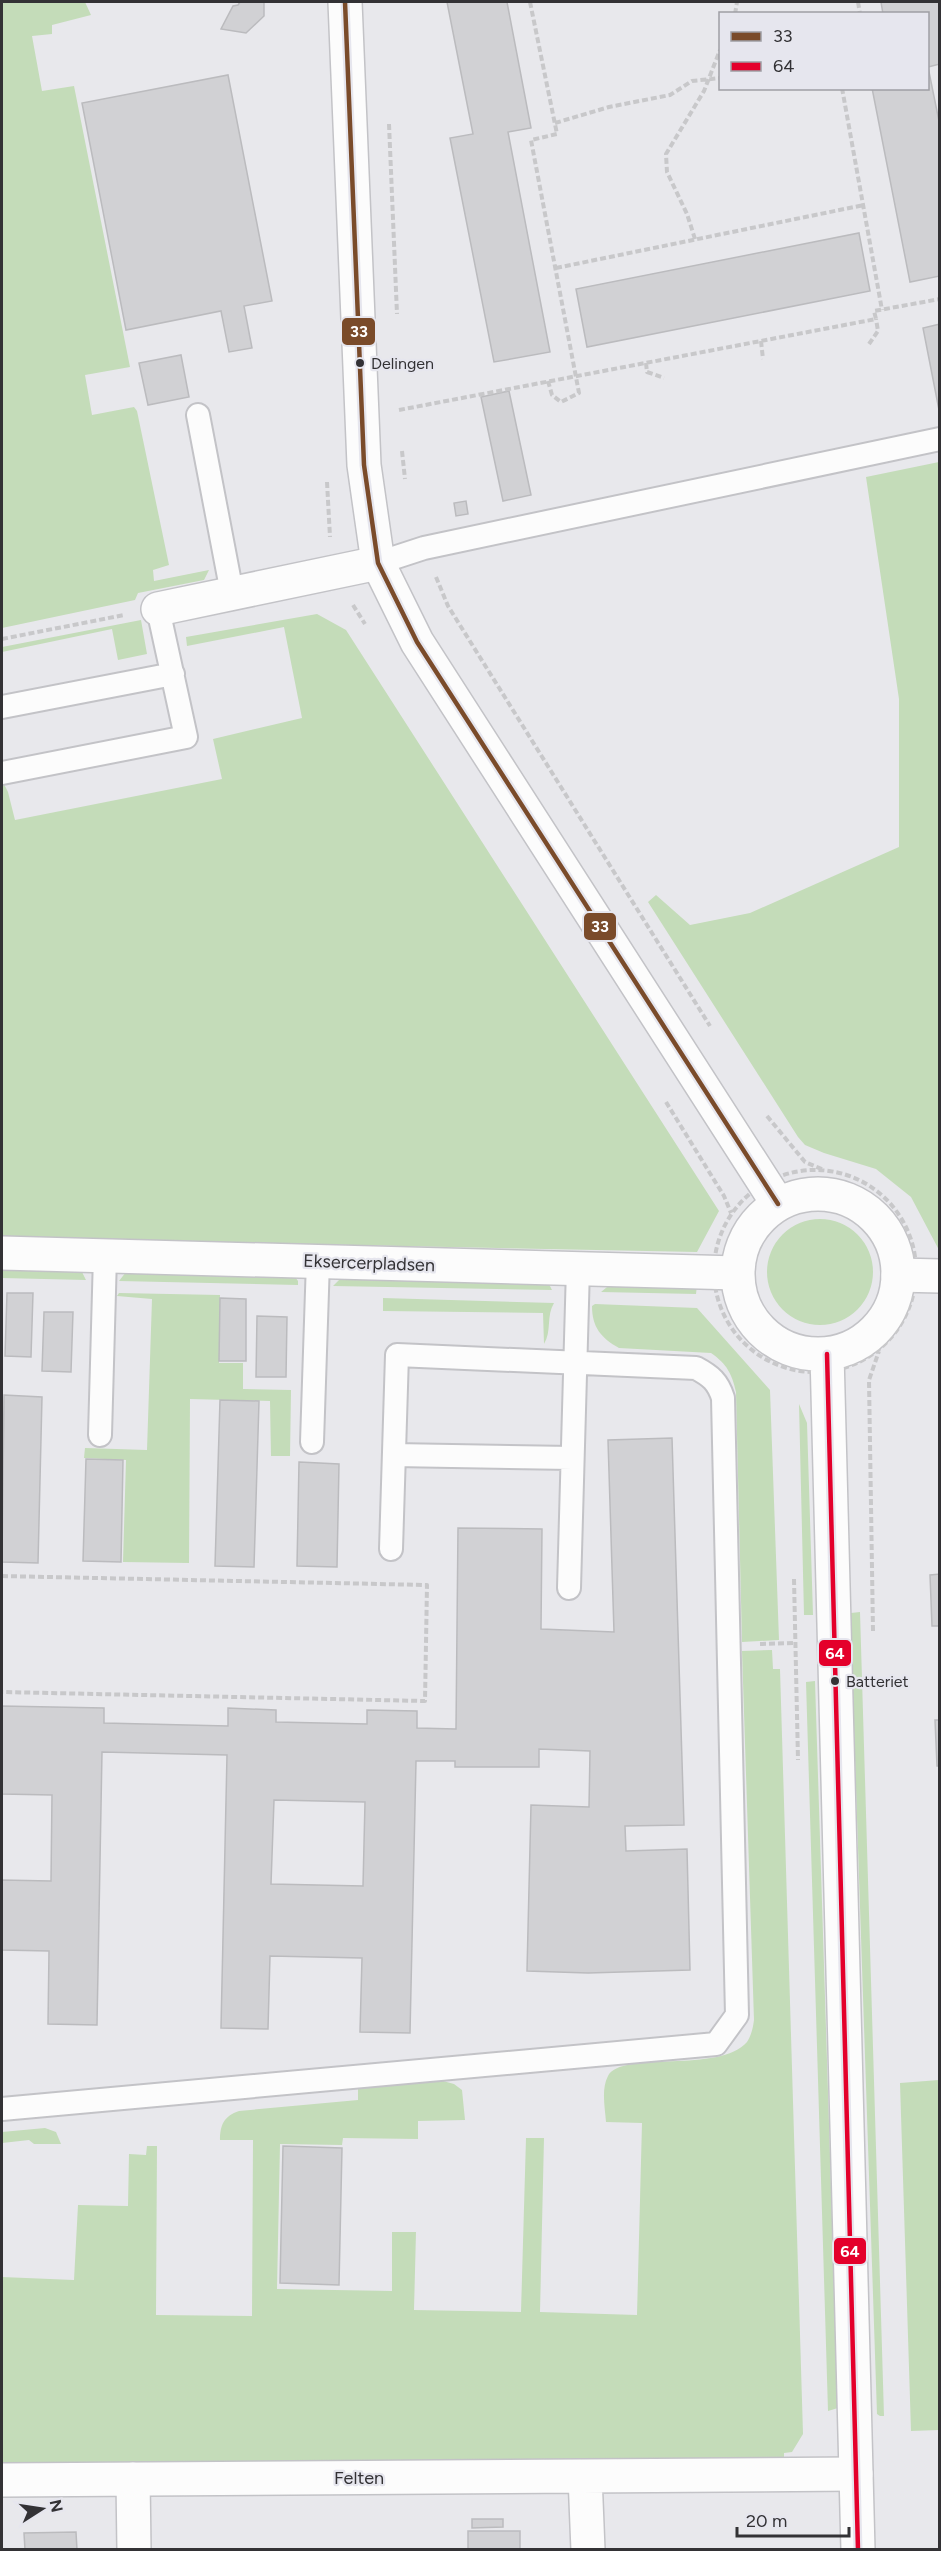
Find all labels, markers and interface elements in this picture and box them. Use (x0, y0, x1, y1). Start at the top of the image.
legend (719, 12, 929, 90)
text: 33 (773, 25, 793, 47)
text: 64 (773, 55, 794, 77)
line badge: 33 (341, 317, 376, 346)
text: 33 (350, 322, 368, 341)
place label: Delingen (371, 354, 434, 373)
marker: Delingen (354, 357, 366, 369)
line badge: 33 (583, 912, 617, 941)
text: 33 (591, 917, 609, 936)
street label: Eksercerpladsen (303, 1250, 435, 1276)
line badge: 64 (818, 1639, 852, 1667)
text: 64 (825, 1644, 845, 1663)
place label: Batteriet (846, 1672, 909, 1691)
marker: Batteriet (829, 1675, 841, 1687)
line badge: 64 (833, 2237, 867, 2265)
text: 64 (840, 2242, 860, 2261)
street label: Felten (334, 2467, 384, 2489)
north arrow (12, 2479, 72, 2539)
text: N (46, 2498, 67, 2514)
scale bar (737, 2500, 850, 2538)
text: 20 m (746, 2510, 787, 2532)

